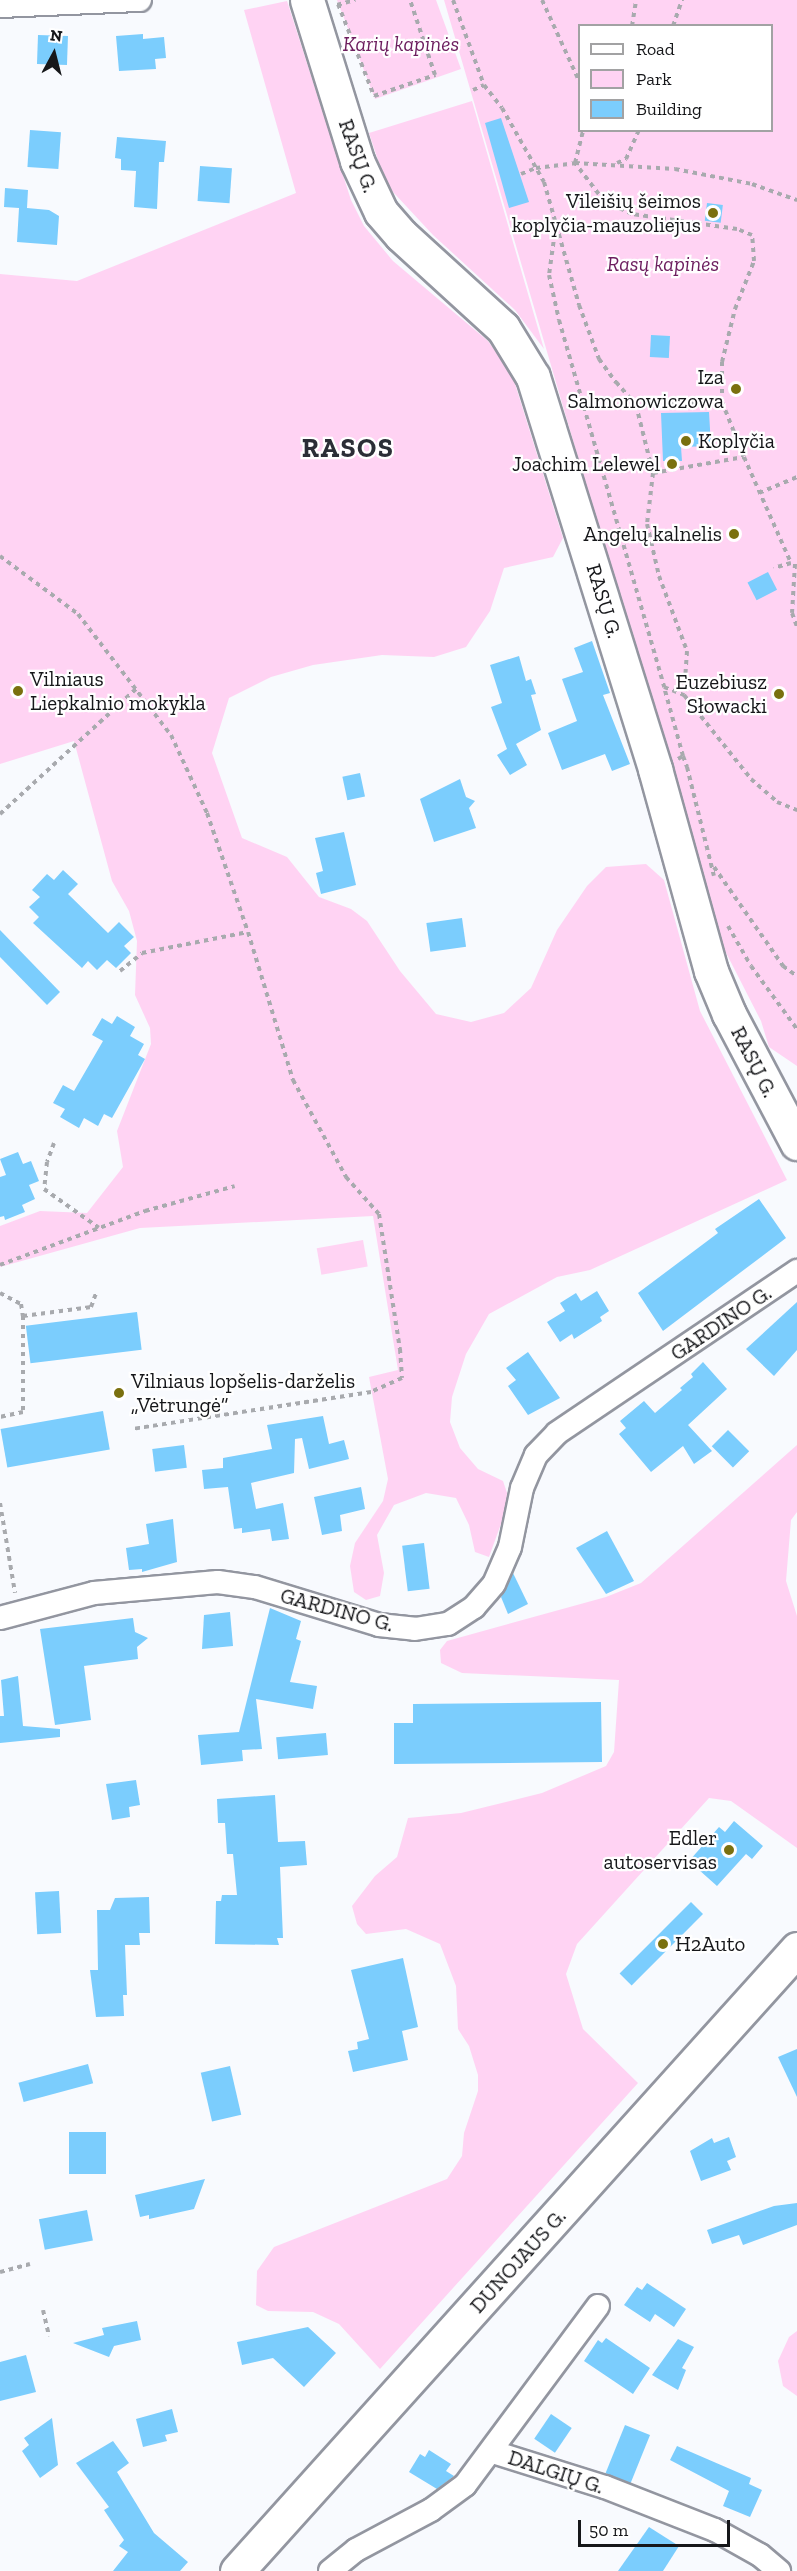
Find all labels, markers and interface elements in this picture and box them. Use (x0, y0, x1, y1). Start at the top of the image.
north arrow (24, 24, 84, 84)
legend (578, 24, 773, 132)
text: N (49, 25, 63, 46)
park label: Karių kapinės (343, 31, 459, 57)
text: Road (636, 38, 675, 60)
text: Park (636, 68, 672, 90)
text: Building (636, 98, 702, 120)
street label: RASŲ G. (333, 116, 383, 196)
place label: Vileišių šeimos koplyčia-mauzoliejus (512, 188, 701, 238)
marker: Vileišių šeimos koplyčia-mauzoliejus (706, 206, 720, 220)
park label: Rasų kapinės (607, 251, 719, 277)
place label: Iza Salmonowiczowa (567, 364, 724, 414)
marker: Iza Salmonowiczowa (729, 382, 743, 396)
place label: Koplyčia (698, 428, 775, 454)
district label: RASOS (302, 433, 394, 465)
marker: Koplyčia (679, 434, 693, 448)
place label: Joachim Lelewel (512, 451, 660, 477)
marker: Joachim Lelewel (665, 457, 679, 471)
place label: Angelų kalnelis (584, 521, 722, 547)
marker: Angelų kalnelis (727, 527, 741, 541)
street label: RASŲ G. (581, 561, 627, 641)
place label: Vilniaus Liepkalnio mokykla (30, 666, 206, 716)
place label: Euzebiusz Słowacki (675, 669, 767, 719)
marker: Vilniaus Liepkalnio mokykla (11, 684, 25, 698)
marker: Euzebiusz Słowacki (772, 687, 786, 701)
street label: RASŲ G. (725, 1022, 783, 1102)
street label: GARDINO G. (666, 1280, 776, 1366)
place label: Vilniaus lopšelis-darželis „Vėtrungė“ (131, 1368, 355, 1418)
marker: Vilniaus lopšelis-darželis „Vėtrungė“ (112, 1386, 126, 1400)
street label: GARDINO G. (278, 1583, 396, 1637)
place label: Edler autoservisas (604, 1825, 717, 1875)
marker: Edler autoservisas (722, 1843, 736, 1857)
place label: H2Auto (675, 1931, 745, 1957)
marker: H2Auto (656, 1937, 670, 1951)
street label: DUNOJAUS G. (465, 2204, 571, 2318)
street label: DALGIŲ G. (505, 2445, 607, 2499)
scale bar (581, 2508, 732, 2546)
text: 50 m (589, 2519, 628, 2541)

